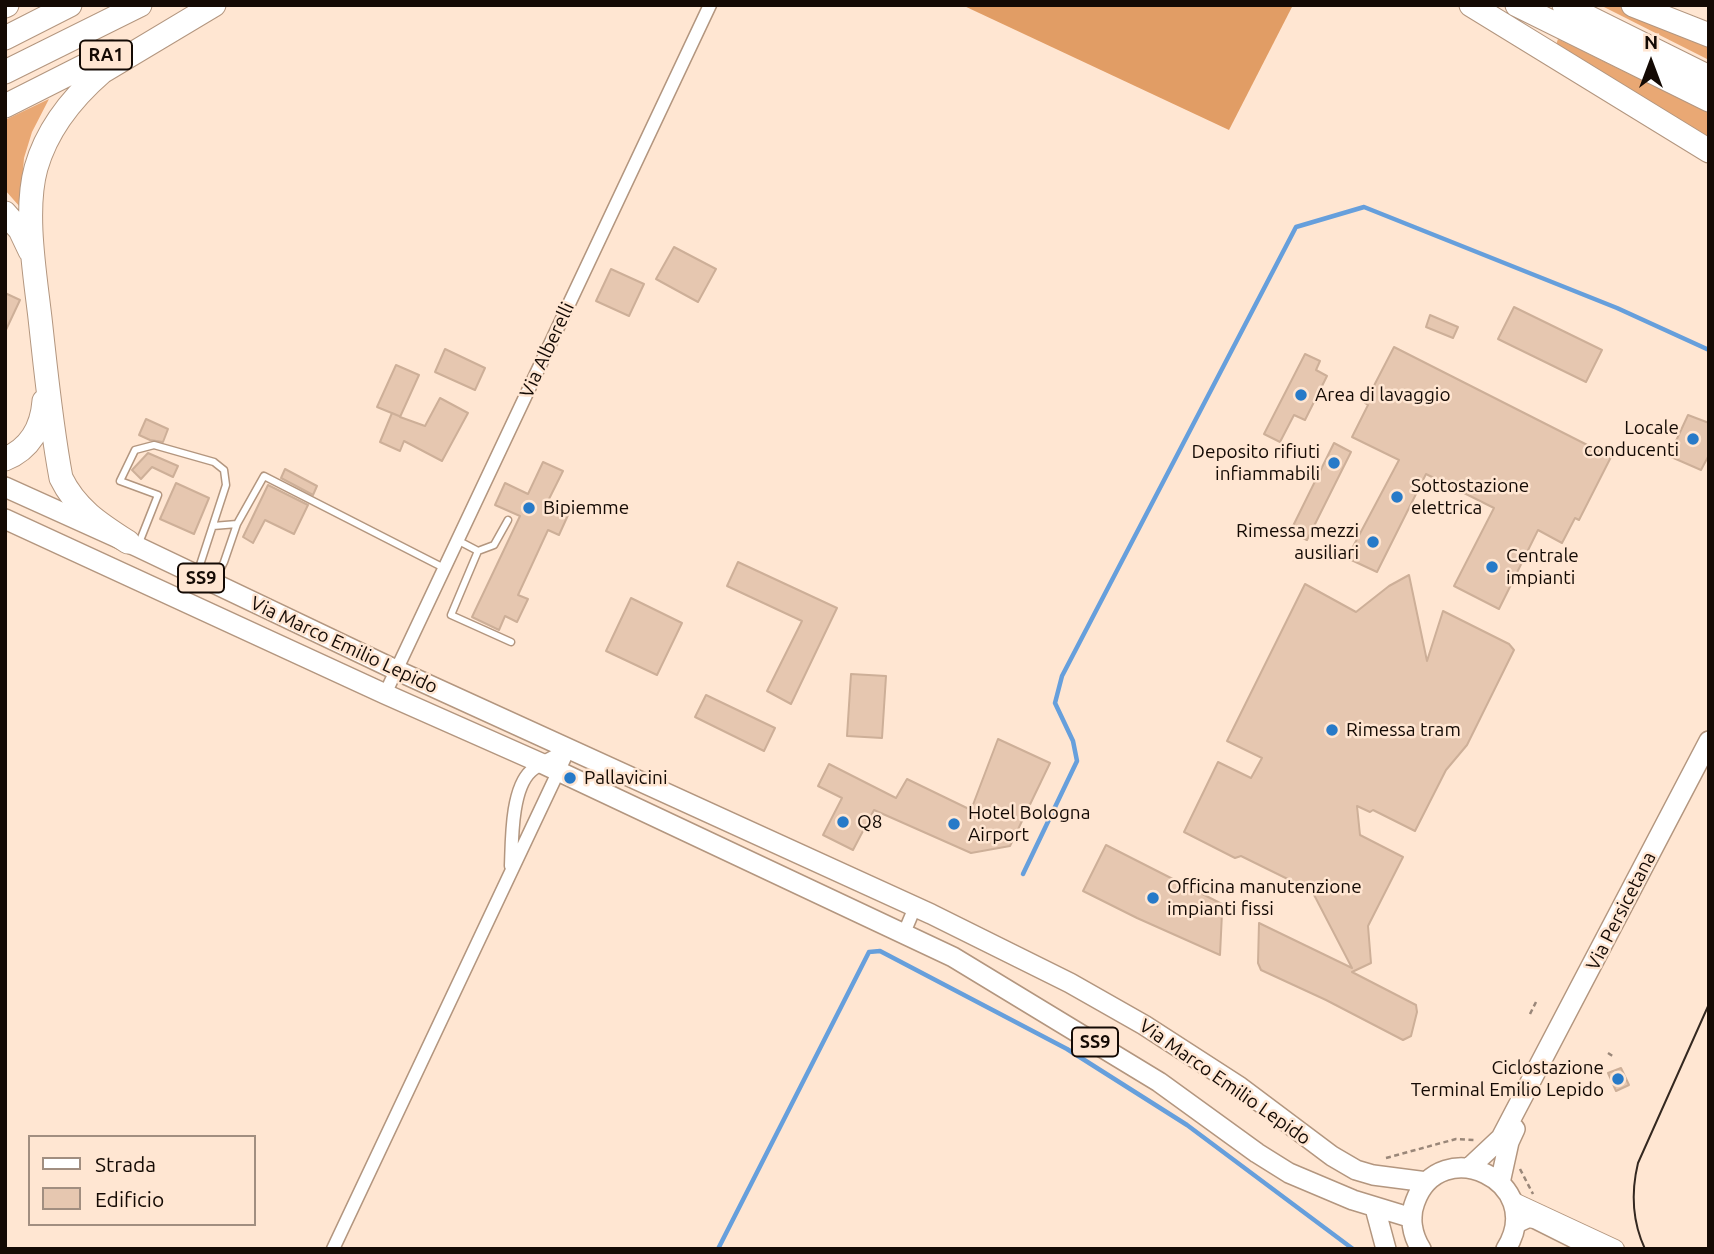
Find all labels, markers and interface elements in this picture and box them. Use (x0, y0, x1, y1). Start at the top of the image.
north arrow (1616, 28, 1686, 98)
text: N (1644, 31, 1658, 53)
road number: RA1 (80, 40, 132, 70)
street label: Via Alberelli (515, 299, 579, 401)
place label: Area di lavaggio (1315, 384, 1451, 406)
marker: Area di lavaggio (1293, 387, 1309, 403)
place label: Locale conducenti (1584, 417, 1679, 461)
marker: Locale conducenti (1685, 431, 1701, 447)
place label: Deposito rifiuti infiammabili (1192, 441, 1320, 485)
marker: Deposito rifiuti infiammabili (1326, 455, 1342, 471)
place label: Sottostazione elettrica (1411, 475, 1529, 519)
marker: Sottostazione elettrica (1389, 489, 1405, 505)
place label: Bipiemme (543, 497, 629, 519)
marker: Bipiemme (521, 500, 537, 516)
place label: Rimessa mezzi ausiliari (1236, 520, 1359, 564)
marker: Rimessa mezzi ausiliari (1365, 534, 1381, 550)
place label: Centrale impianti (1506, 545, 1579, 589)
marker: Centrale impianti (1484, 559, 1500, 575)
road number: SS9 (178, 564, 224, 592)
street label: Via Marco Emilio Lepido (247, 592, 441, 698)
place label: Rimessa tram (1346, 719, 1461, 741)
marker: Rimessa tram (1324, 722, 1340, 738)
place label: Pallavicini (584, 767, 668, 789)
marker: Pallavicini (562, 770, 578, 786)
place label: Hotel Bologna Airport (968, 802, 1090, 846)
place label: Q8 (857, 811, 882, 833)
marker: Q8 (835, 814, 851, 830)
marker: Hotel Bologna Airport (946, 816, 962, 832)
street label: Via Persicetana (1581, 848, 1661, 974)
place label: Officina manutenzione impianti fissi (1167, 876, 1362, 920)
marker: Officina manutenzione impianti fissi (1145, 890, 1161, 906)
street label: Via Marco Emilio Lepido (1135, 1014, 1315, 1150)
road number: SS9 (1072, 1028, 1118, 1056)
place label: Ciclostazione Terminal Emilio Lepido (1411, 1057, 1604, 1101)
marker: Ciclostazione Terminal Emilio Lepido (1610, 1071, 1626, 1087)
legend (28, 1135, 256, 1226)
text: Strada (95, 1152, 156, 1176)
text: Edificio (95, 1187, 164, 1211)

